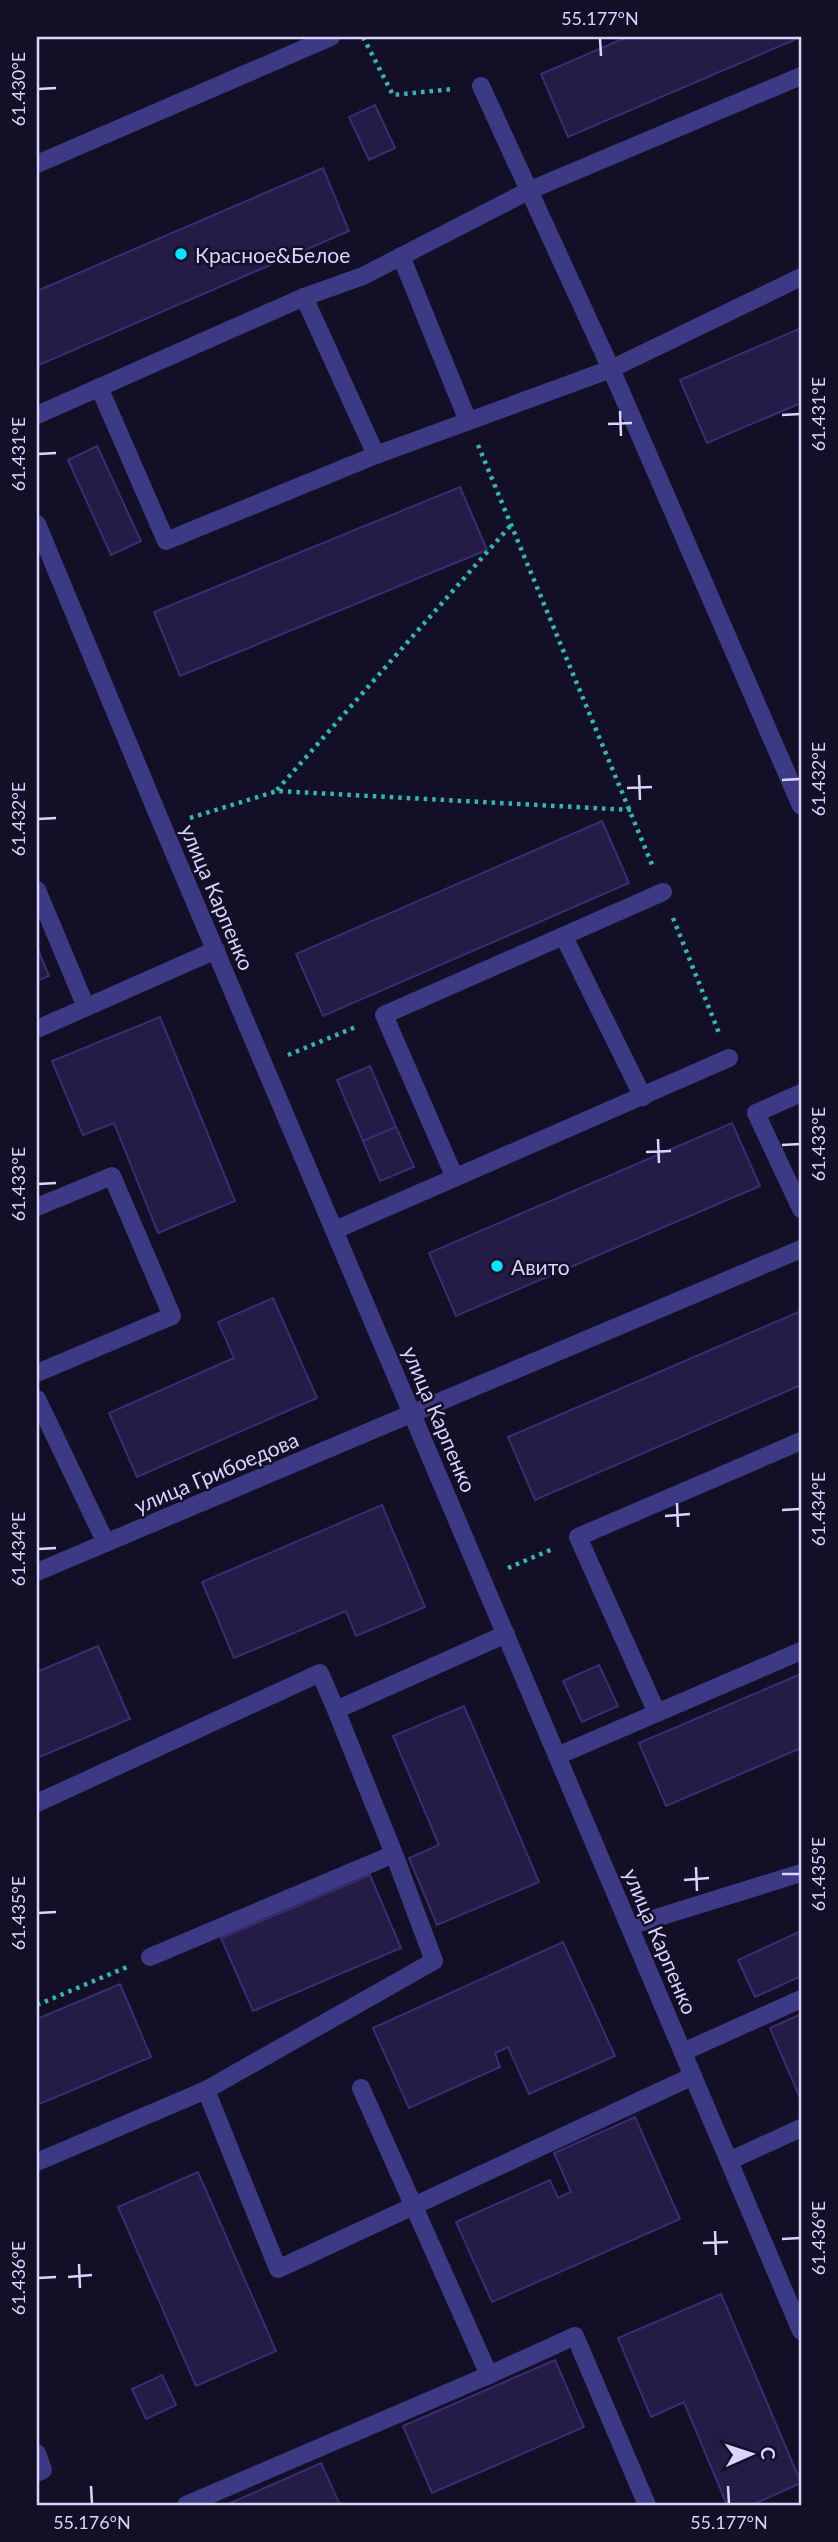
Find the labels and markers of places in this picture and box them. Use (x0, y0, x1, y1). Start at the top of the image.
place label: Красное&Белое (195, 242, 350, 267)
marker: Красное&Белое (173, 246, 189, 262)
place label: Авито (511, 1254, 570, 1279)
marker: Авито (489, 1258, 505, 1274)

